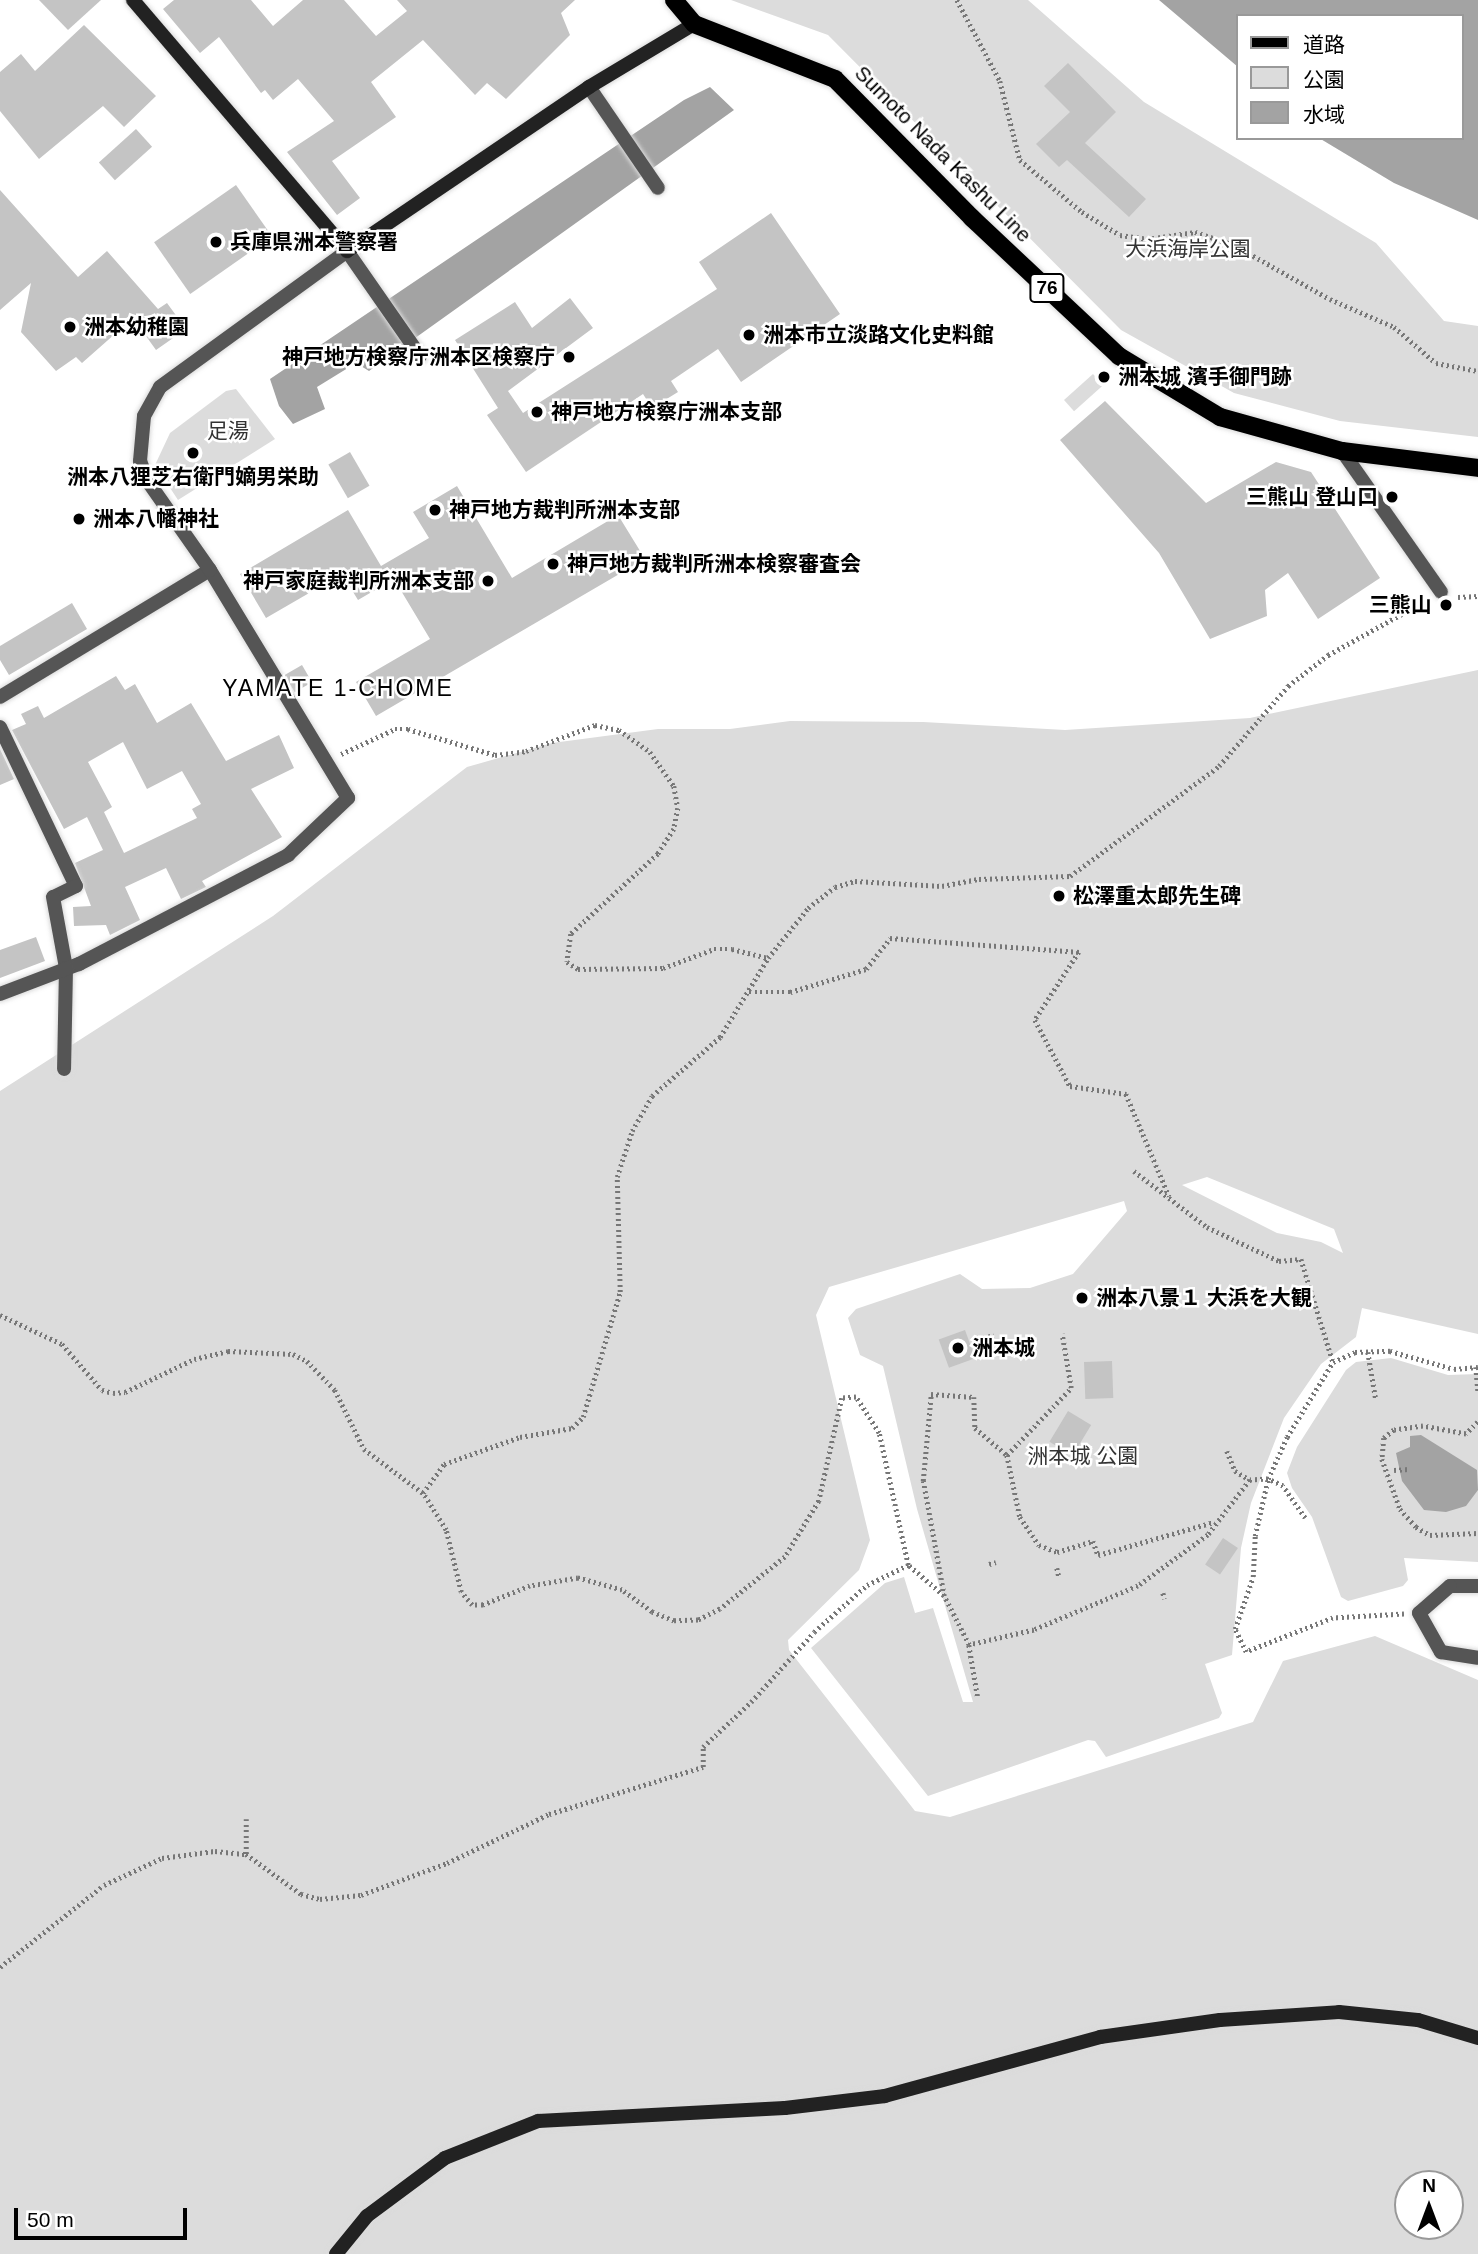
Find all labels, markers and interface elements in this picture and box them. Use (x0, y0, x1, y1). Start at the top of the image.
legend (1236, 14, 1464, 140)
text: 道路 (1303, 33, 1345, 56)
street label: Sumoto Nada Kashu Line (849, 60, 1037, 248)
text: 公園 (1303, 68, 1345, 91)
text: 水域 (1303, 103, 1345, 126)
place label: 兵庫県洲本警察署 (230, 229, 398, 255)
marker: 兵庫県洲本警察署 (208, 234, 224, 250)
park label: 大浜海岸公園 (1125, 236, 1251, 262)
road number: 76 (1028, 272, 1066, 304)
place label: 洲本幼稚園 (84, 314, 189, 340)
marker: 洲本幼稚園 (62, 319, 78, 335)
place label: 洲本市立淡路文化史料館 (763, 322, 994, 348)
marker: 洲本市立淡路文化史料館 (741, 327, 757, 343)
place label: 神戸地方検察庁洲本区検察庁 (282, 344, 555, 370)
marker: 神戸地方検察庁洲本区検察庁 (561, 349, 577, 365)
place label: 洲本城 濱手御門跡 (1118, 364, 1292, 390)
marker: 洲本城 濱手御門跡 (1096, 369, 1112, 385)
place label: 神戸地方検察庁洲本支部 (551, 399, 782, 425)
marker: 神戸地方検察庁洲本支部 (529, 404, 545, 420)
park label: 足湯 (207, 418, 249, 444)
marker: 洲本八狸芝右衛門嫡男栄助 (185, 445, 201, 461)
place label: 洲本八狸芝右衛門嫡男栄助 (67, 464, 319, 490)
place label: 三熊山 登山口 (1246, 484, 1378, 510)
marker: 三熊山 登山口 (1384, 489, 1400, 505)
place label: 神戸地方裁判所洲本支部 (449, 497, 680, 523)
marker: 神戸地方裁判所洲本支部 (427, 502, 443, 518)
place label: 洲本八幡神社 (93, 506, 219, 532)
marker: 洲本八幡神社 (71, 511, 87, 527)
place label: 神戸地方裁判所洲本検察審査会 (567, 551, 861, 577)
marker: 神戸地方裁判所洲本検察審査会 (545, 556, 561, 572)
place label: 神戸家庭裁判所洲本支部 (243, 568, 474, 594)
marker: 神戸家庭裁判所洲本支部 (480, 573, 496, 589)
place label: 三熊山 (1369, 592, 1432, 618)
marker: 三熊山 (1438, 597, 1454, 613)
district label: YAMATE 1-CHOME (224, 674, 452, 702)
place label: 松澤重太郎先生碑 (1073, 883, 1241, 909)
marker: 松澤重太郎先生碑 (1051, 888, 1067, 904)
place label: 洲本八景１ 大浜を大観 (1096, 1285, 1312, 1311)
marker: 洲本八景１ 大浜を大観 (1074, 1290, 1090, 1306)
place label: 洲本城 (972, 1335, 1035, 1361)
marker: 洲本城 (950, 1340, 966, 1356)
park label: 洲本城 公園 (1028, 1443, 1138, 1469)
north arrow (1394, 2170, 1464, 2240)
text: N (1422, 2175, 1436, 2196)
scale bar (18, 2194, 191, 2238)
text: 50 m (27, 2208, 74, 2231)

